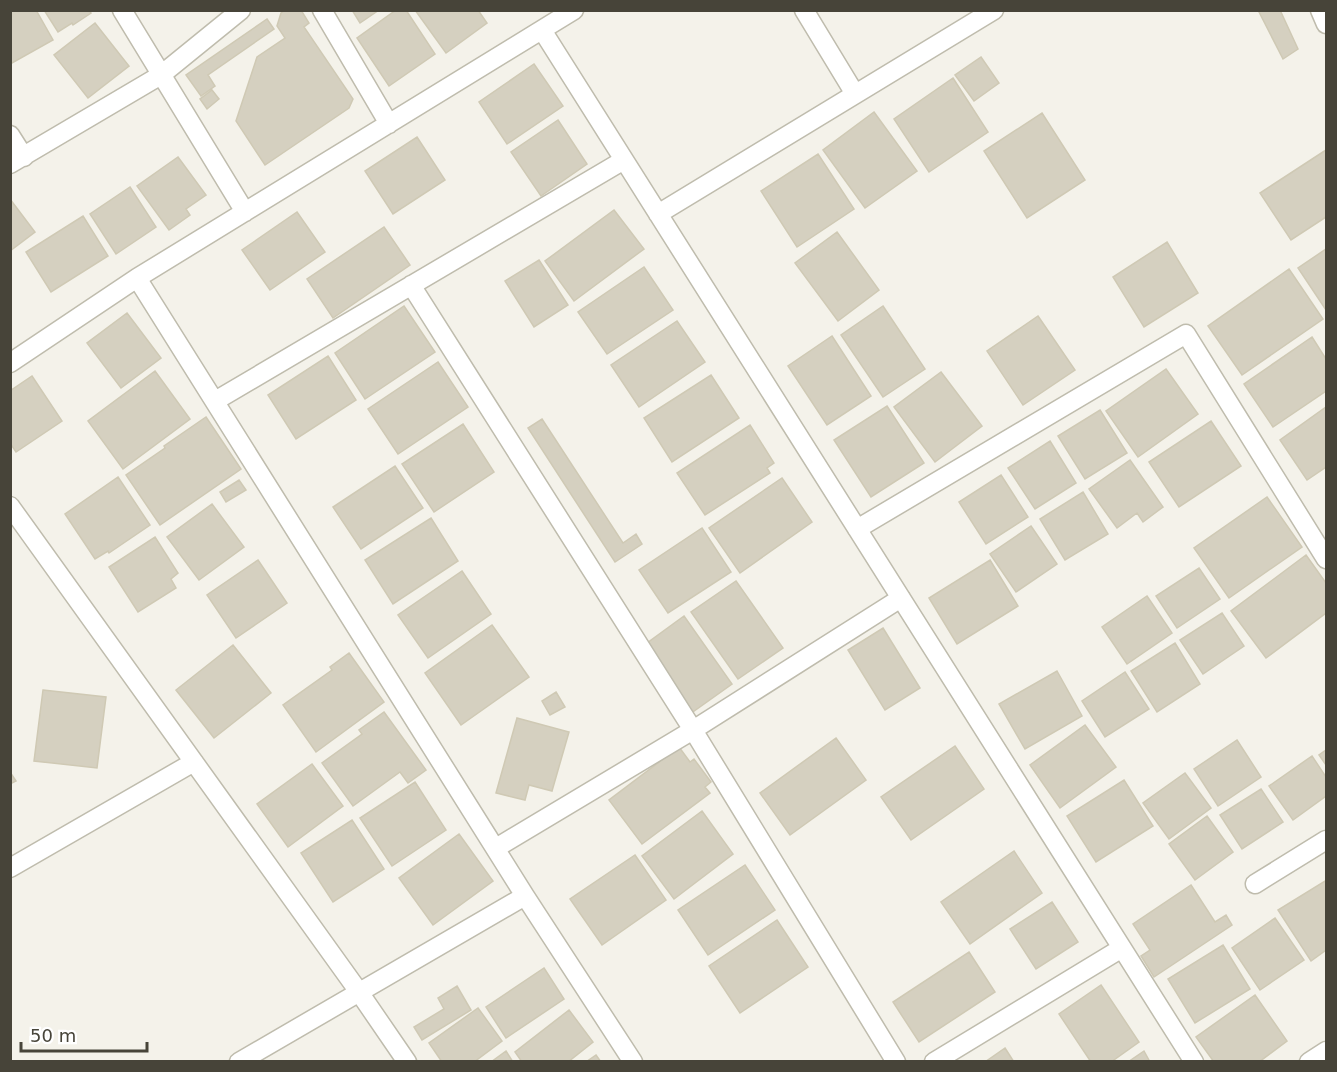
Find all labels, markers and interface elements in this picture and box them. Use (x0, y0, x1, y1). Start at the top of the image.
scale bar (21, 1015, 147, 1053)
text: 50 m (30, 1025, 76, 1046)

